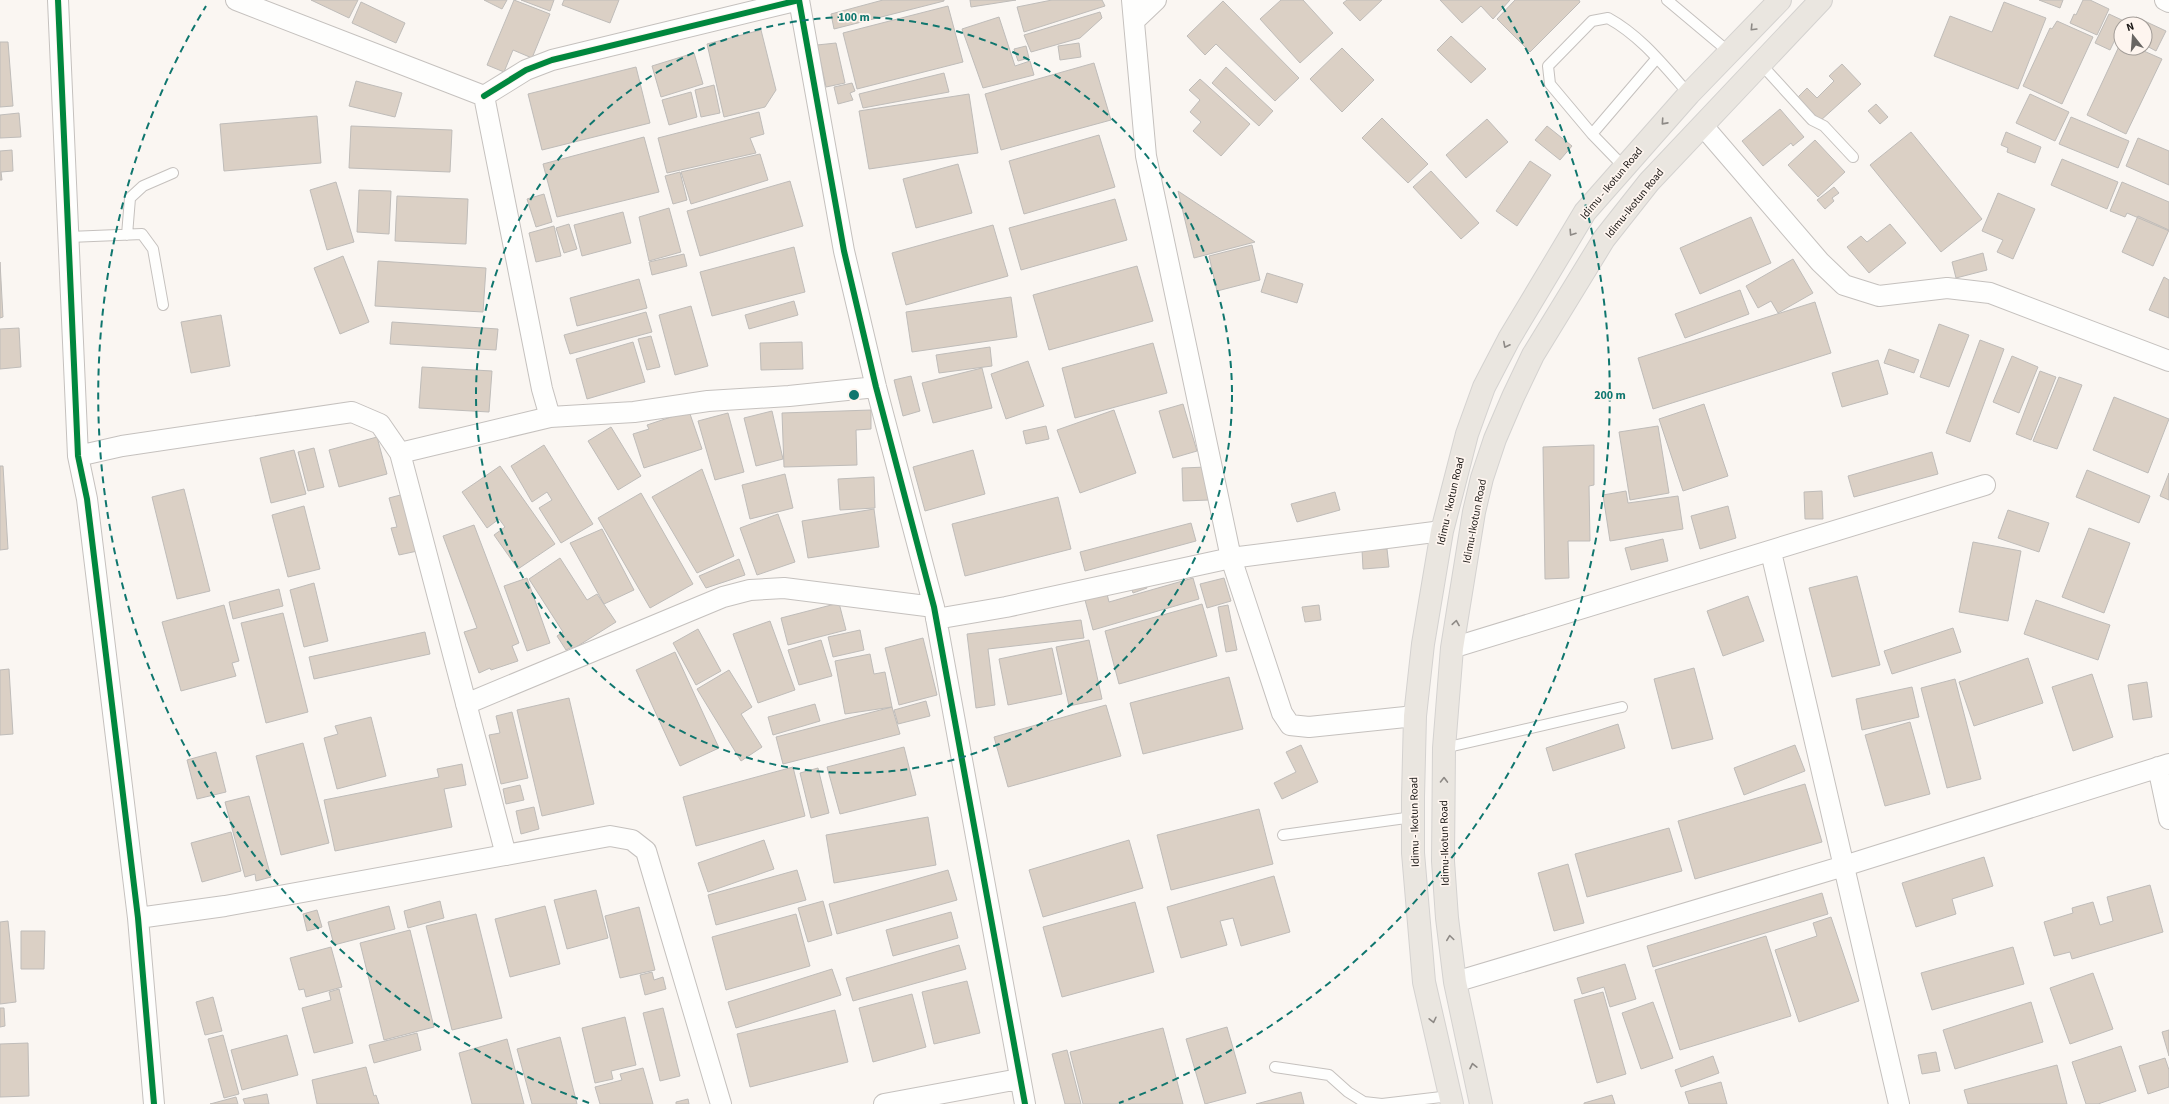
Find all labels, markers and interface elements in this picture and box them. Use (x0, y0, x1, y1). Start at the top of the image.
text: 100 m (838, 9, 870, 26)
north arrow (2113, 16, 2153, 56)
text: N (2125, 19, 2136, 35)
one-way arrow (1750, 23, 1758, 31)
one-way arrow (1661, 118, 1668, 125)
street label: Idimu - Ikotun Road (1577, 144, 1646, 223)
street label: Idimu-Ikotun Road (1602, 165, 1667, 241)
one-way arrow (1569, 229, 1576, 236)
one-way arrow (1503, 341, 1510, 348)
text: 200 m (1594, 387, 1626, 404)
centre of rings (847, 388, 861, 402)
street label: Idimu - Ikotun Road (1433, 456, 1468, 547)
street label: Idimu-Ikotun Road (1459, 478, 1490, 565)
one-way arrow (1451, 620, 1460, 626)
street label: Idimu - Ikotun Road (1406, 777, 1423, 867)
one-way arrow (1440, 777, 1448, 783)
street label: Idimu-Ikotun Road (1436, 800, 1453, 886)
one-way arrow (1446, 935, 1455, 941)
one-way arrow (1428, 1016, 1436, 1023)
one-way arrow (1469, 1063, 1477, 1069)

